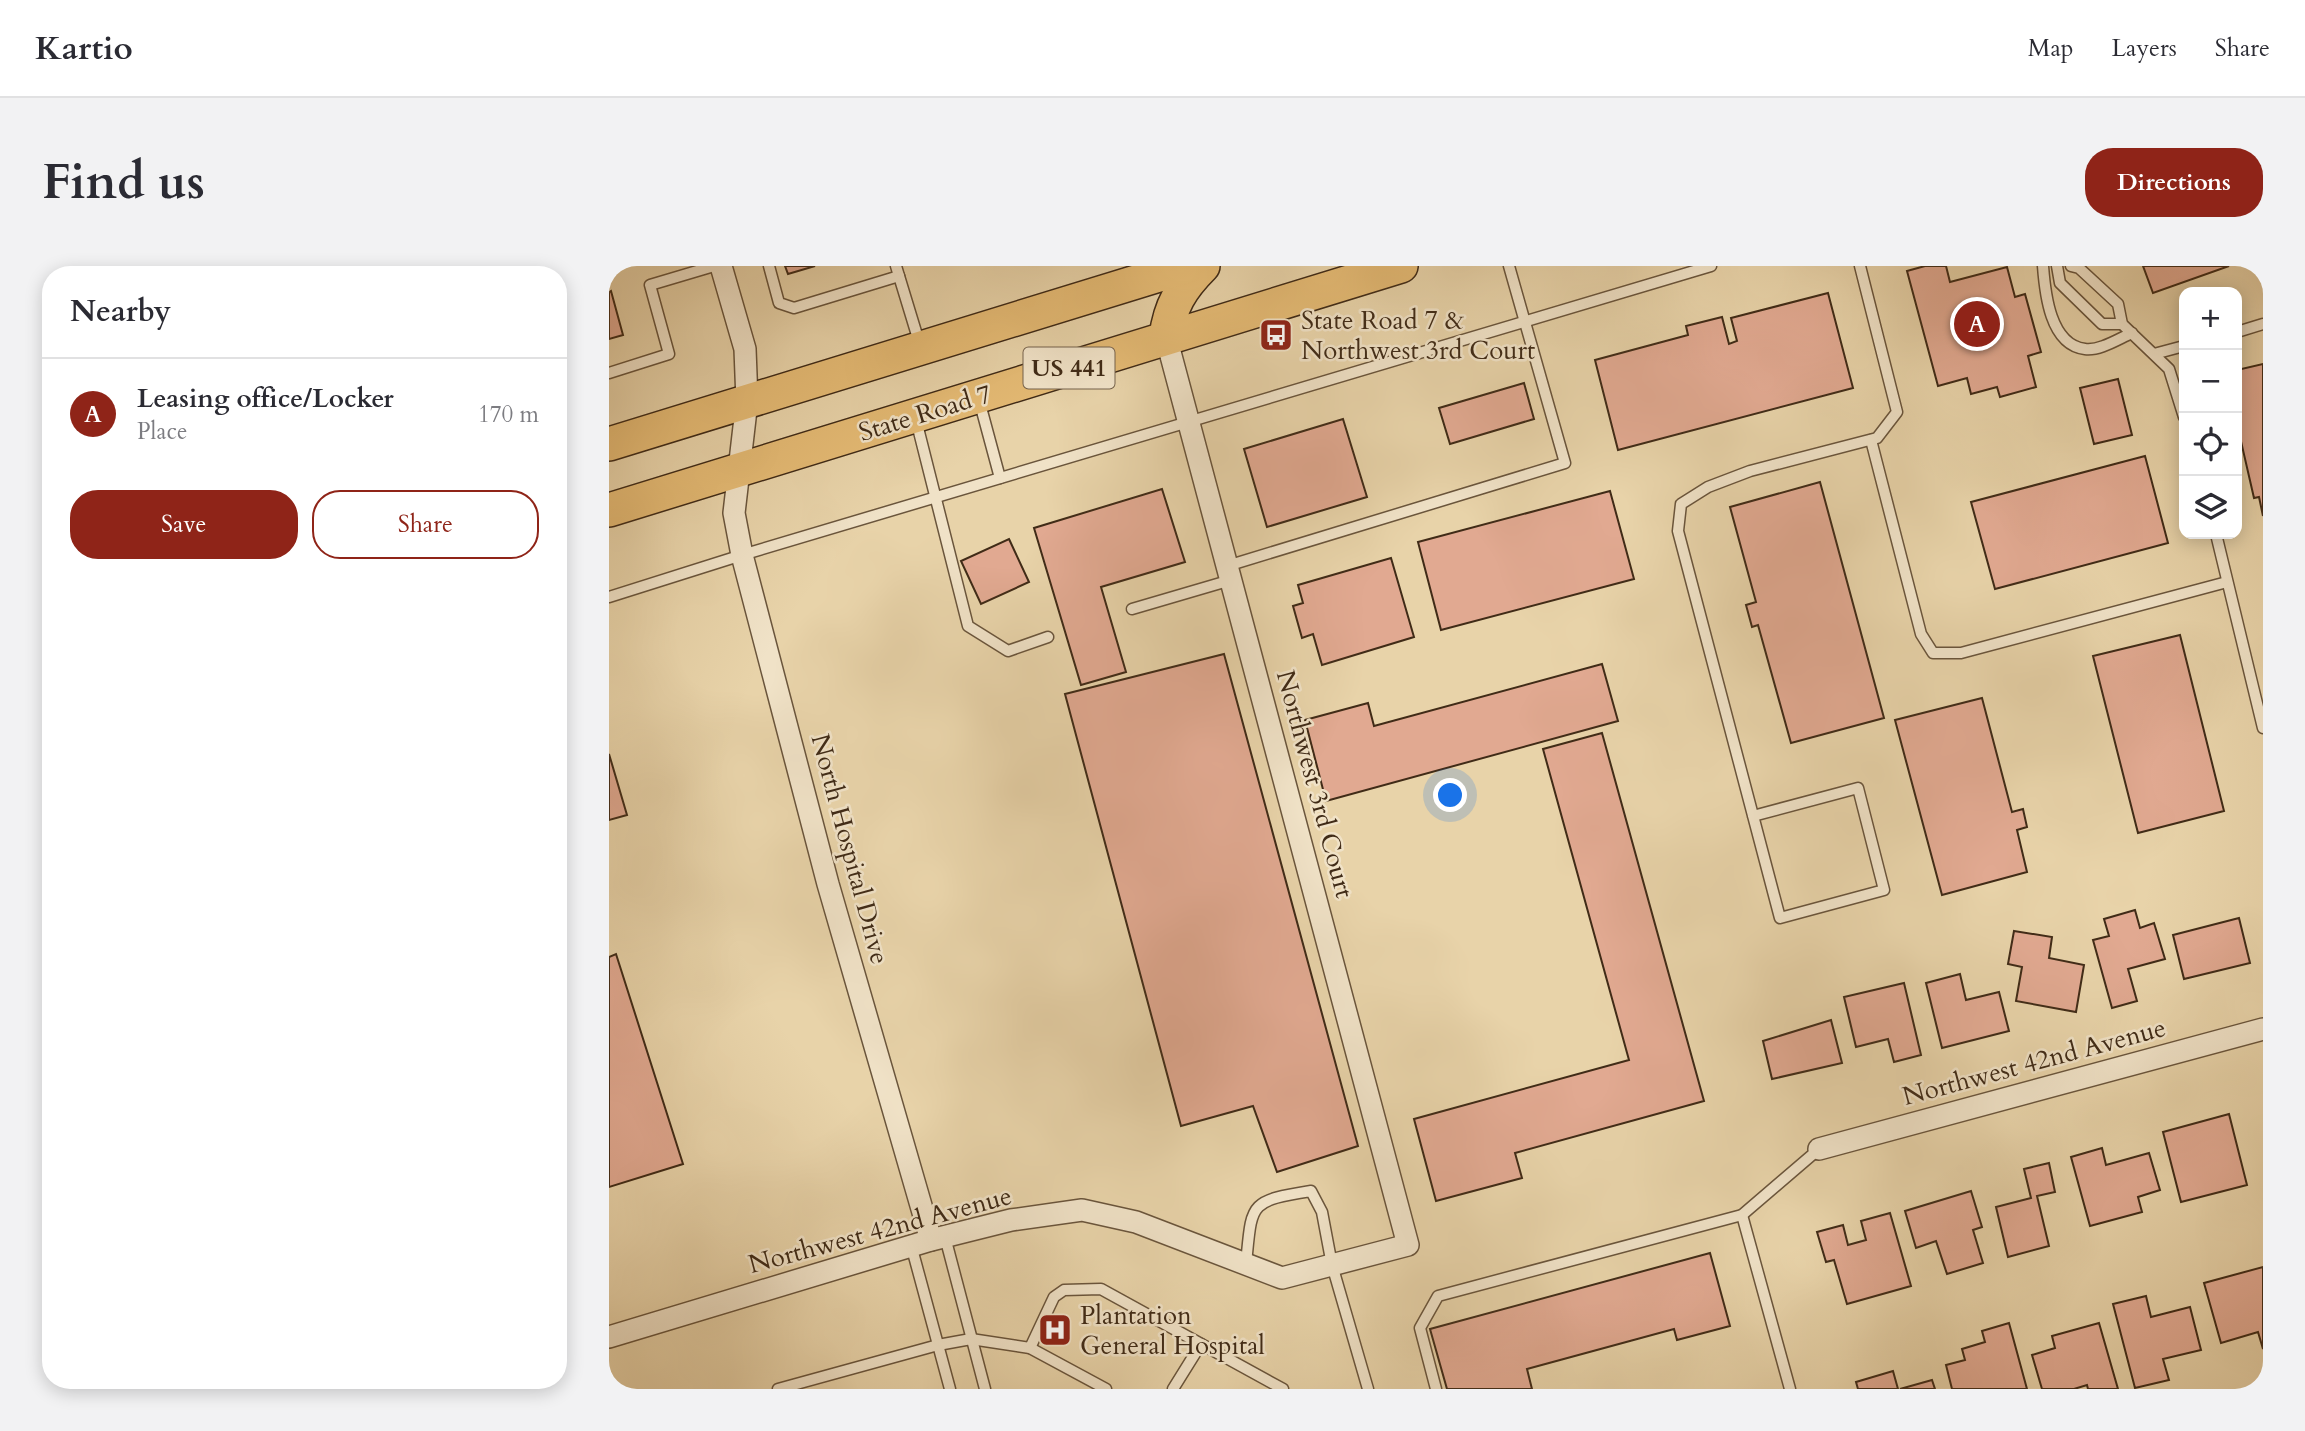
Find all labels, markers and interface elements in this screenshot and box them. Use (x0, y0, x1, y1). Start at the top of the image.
text: Kartio (35, 26, 133, 71)
text: Map (2028, 32, 2074, 65)
text: Layers (2112, 32, 2177, 65)
text: Share (2215, 32, 2270, 65)
button: Directions (2085, 148, 2263, 217)
text: Find us (42, 149, 205, 216)
map controls (2179, 287, 2242, 539)
button: + (2179, 287, 2242, 350)
text: Nearby (70, 291, 171, 332)
pin: A (1954, 298, 2000, 350)
place label: State Road 7 & Northwest 3rd Court (1301, 303, 1535, 368)
bus stop icon: State Road 7 & Northwest 3rd Court (1257, 316, 1295, 354)
road number: US 441 (1023, 348, 1114, 388)
button: − (2179, 350, 2242, 413)
street label: State Road 7 (854, 376, 996, 450)
text: Leasing office/Locker (137, 381, 394, 416)
text: A (84, 399, 102, 430)
text: 170 m (478, 399, 539, 430)
button: locate (2179, 413, 2242, 476)
text: Place (137, 416, 187, 447)
button: layers (2179, 476, 2242, 539)
button: Save (70, 490, 298, 559)
button: Share (312, 490, 539, 559)
street label: Northwest 3rd Court (1268, 666, 1362, 902)
street label: North Hospital Drive (802, 730, 898, 968)
your location (1433, 778, 1467, 812)
street label: Northwest 42nd Avenue (1898, 1010, 2170, 1114)
street label: Northwest 42nd Avenue (744, 1178, 1016, 1282)
place label: Plantation General Hospital (1080, 1298, 1265, 1363)
hospital icon: Plantation General Hospital (1036, 1311, 1074, 1349)

